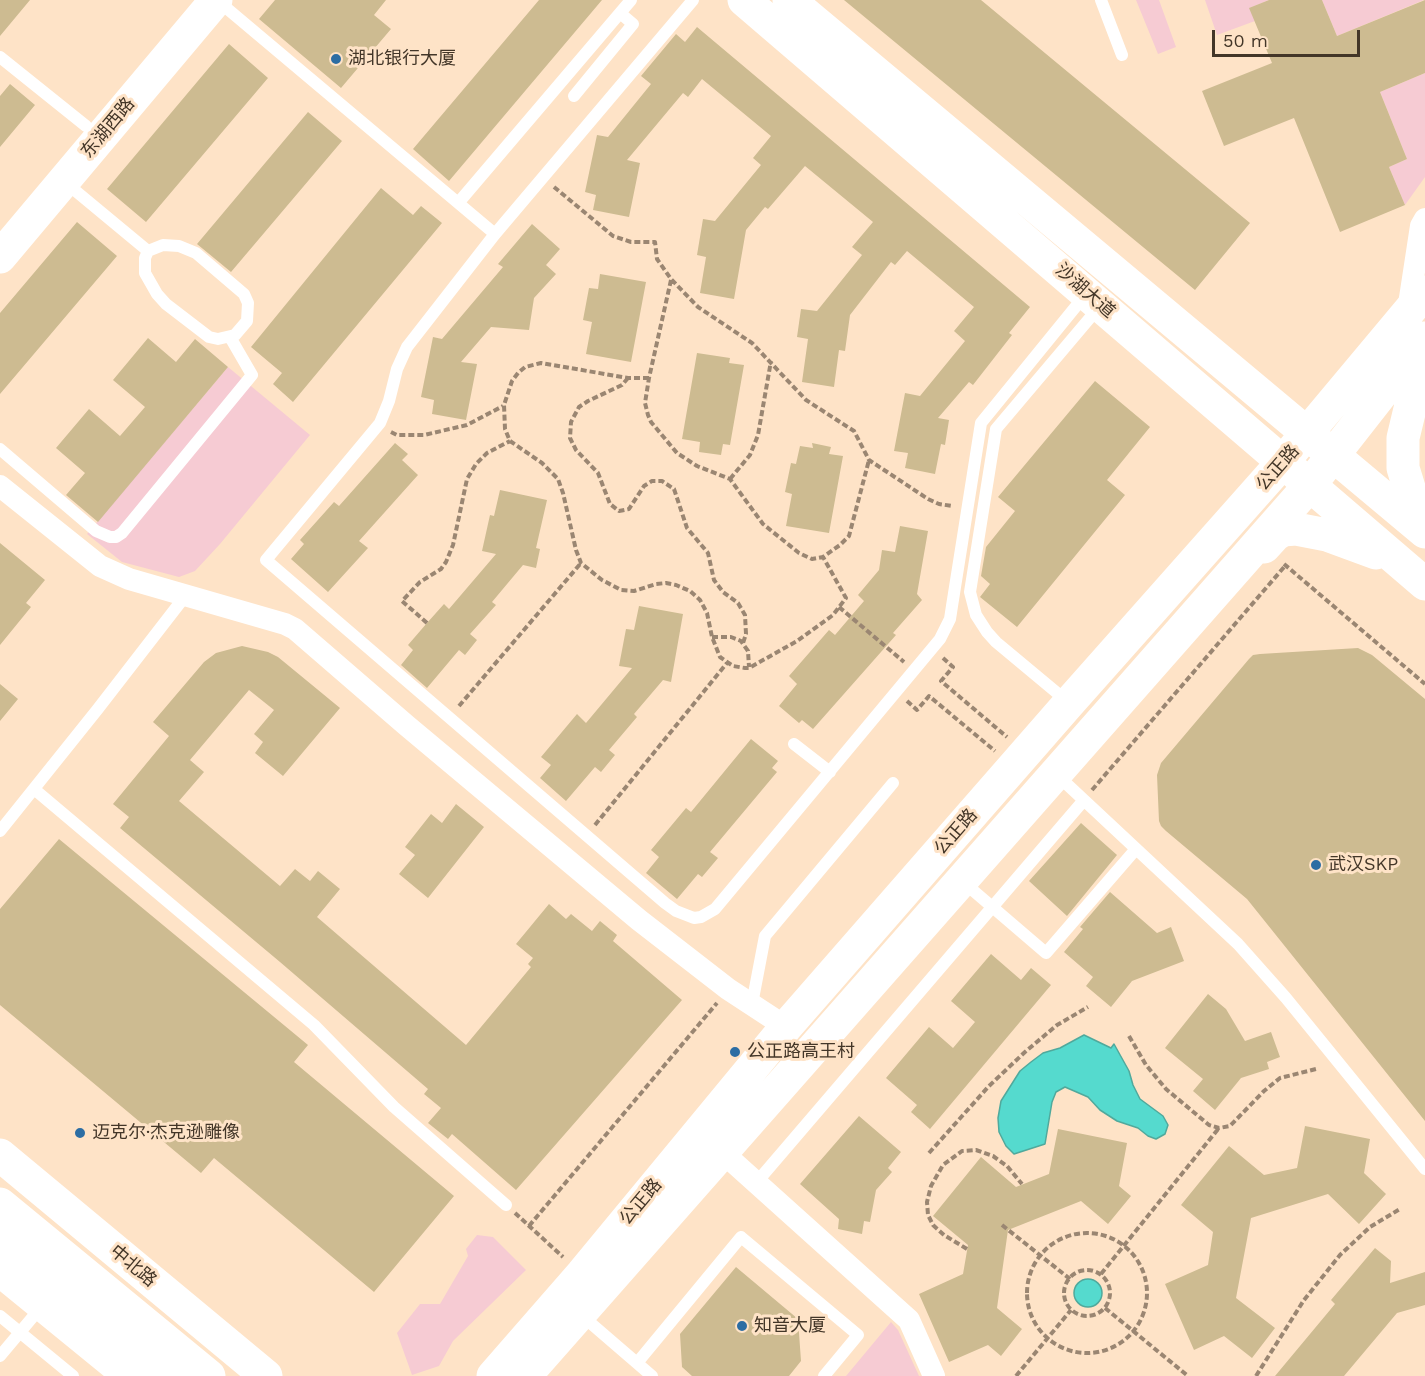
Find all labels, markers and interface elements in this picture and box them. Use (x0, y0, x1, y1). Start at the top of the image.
scale bar (1215, 18, 1364, 56)
text: 50 m (1223, 30, 1268, 51)
place label: 湖北银行大厦 (348, 48, 456, 70)
marker: 湖北银行大厦 (329, 52, 343, 66)
street label: 东湖西路 (77, 93, 139, 163)
street label: 沙湖大道 (1051, 259, 1119, 323)
street label: 公正路 (1252, 441, 1304, 495)
street label: 公正路 (930, 805, 982, 859)
place label: 武汉SKP (1328, 854, 1398, 876)
marker: 武汉SKP (1309, 858, 1323, 872)
place label: 公正路高王村 (747, 1041, 855, 1063)
marker: 公正路高王村 (728, 1045, 742, 1059)
place label: 迈克尔·杰克逊雕像 (92, 1122, 240, 1144)
marker: 迈克尔·杰克逊雕像 (73, 1126, 87, 1140)
street label: 公正路 (615, 1174, 667, 1230)
street label: 中北路 (105, 1240, 161, 1292)
place label: 知音大厦 (754, 1315, 826, 1337)
marker: 知音大厦 (735, 1319, 749, 1333)

